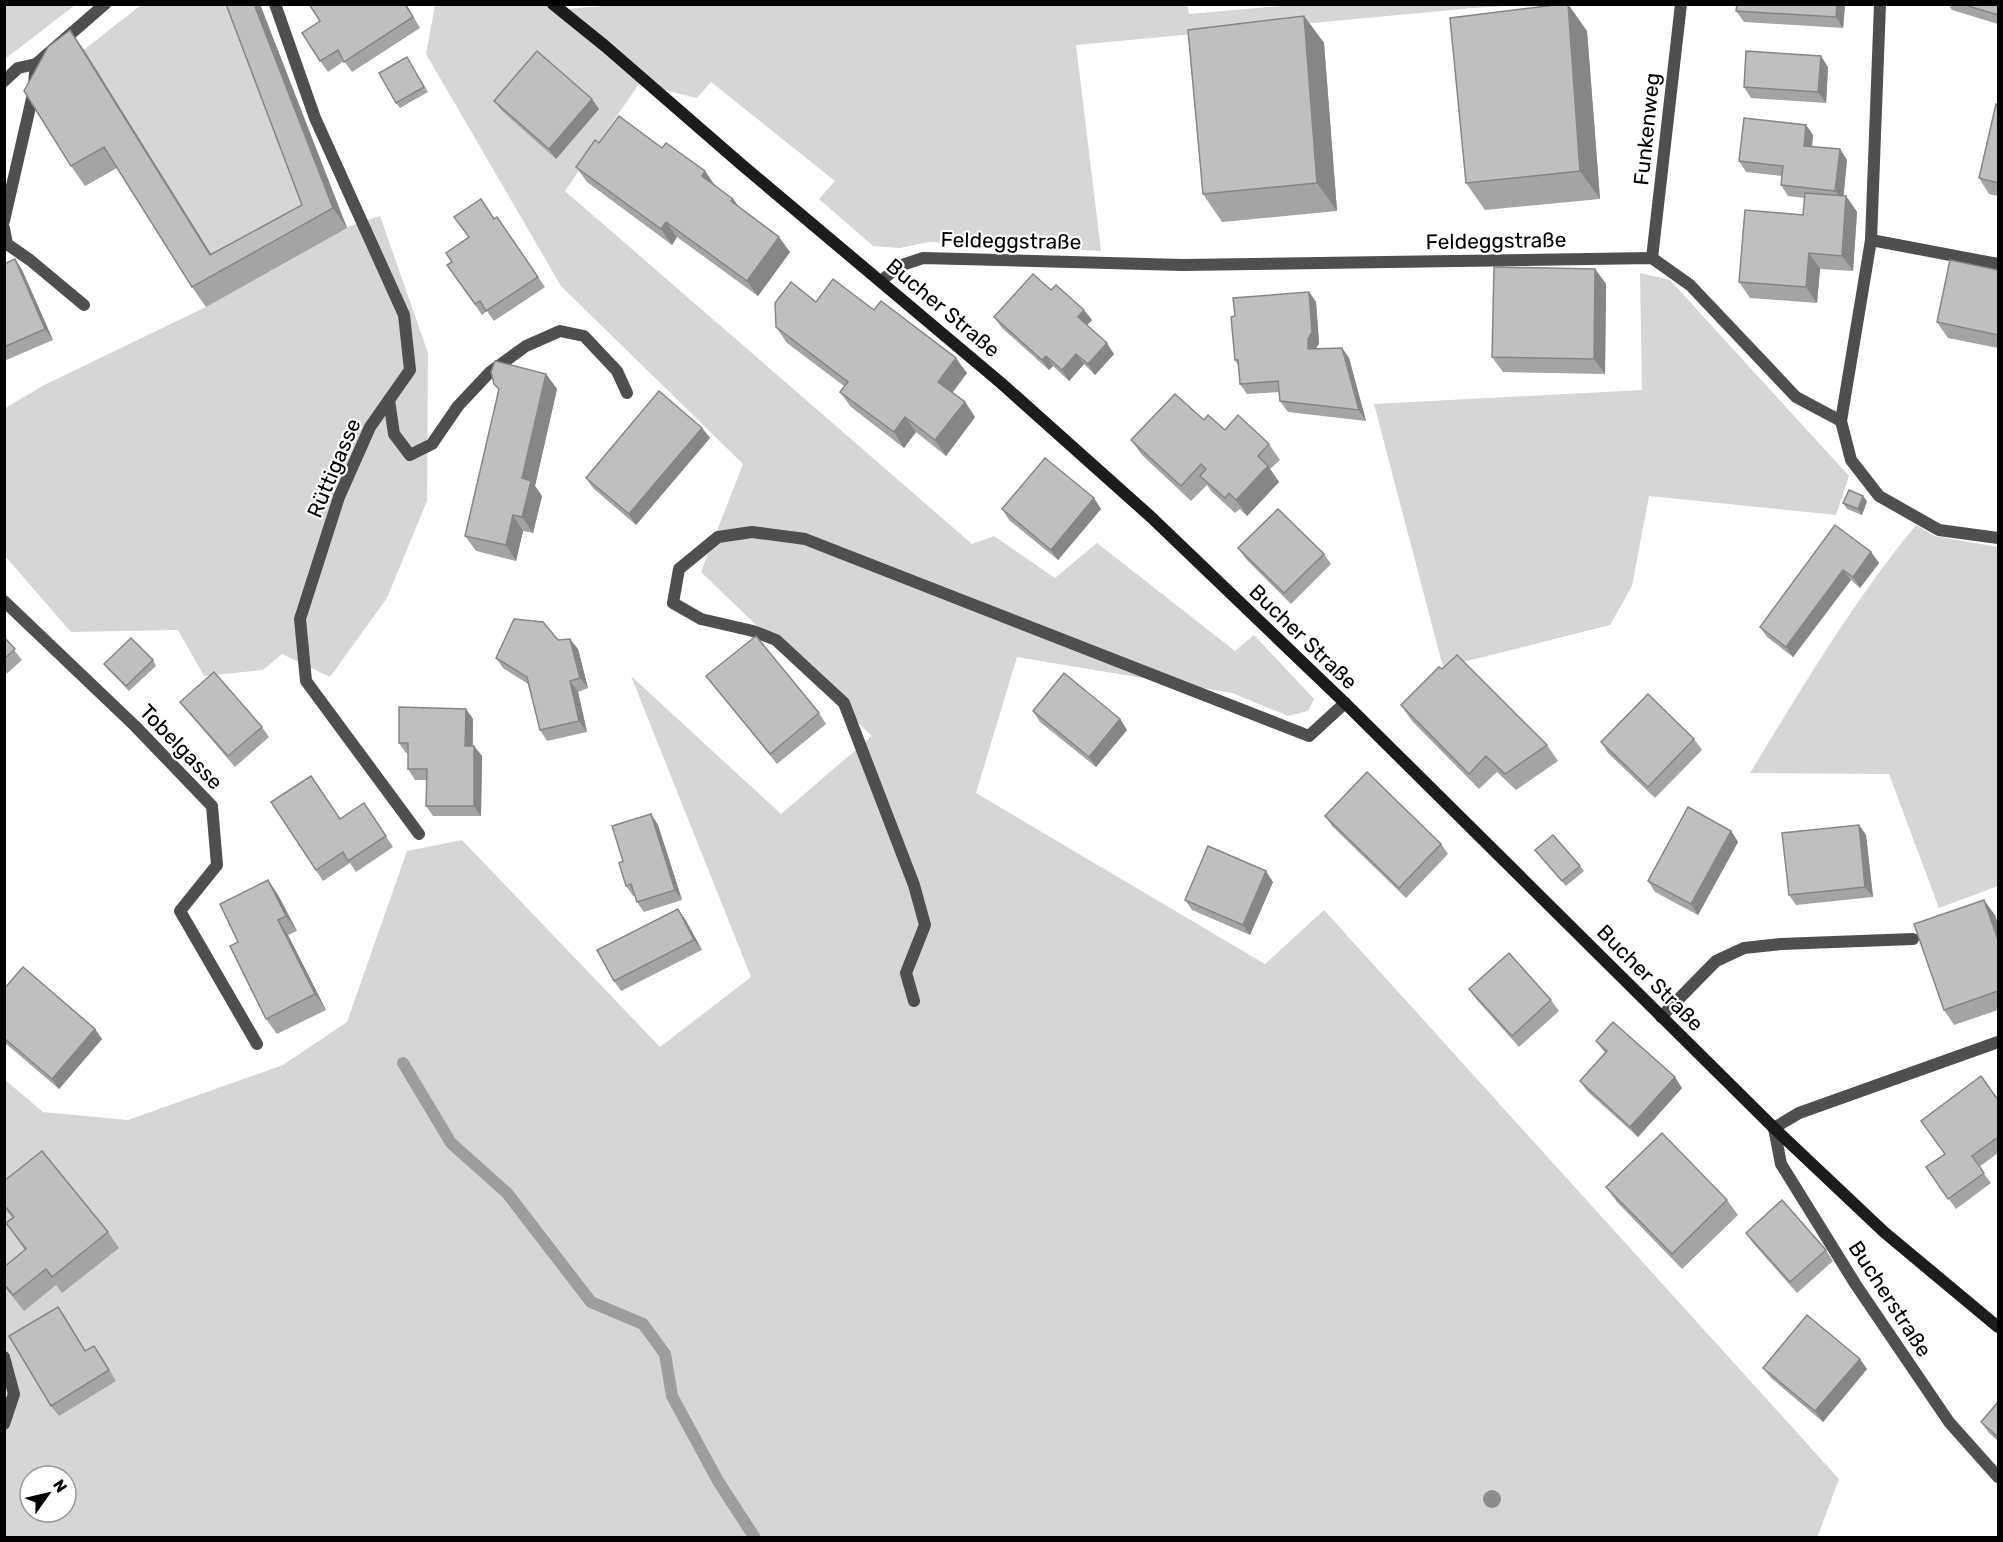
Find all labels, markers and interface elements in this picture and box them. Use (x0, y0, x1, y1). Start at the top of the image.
street label: Funkenweg (1628, 71, 1665, 186)
street label: Feldeggstraße (940, 227, 1082, 254)
street label: Feldeggstraße (1425, 227, 1567, 254)
street label: Bucher Straße (882, 253, 1005, 362)
street label: Rüttigasse (301, 414, 366, 521)
street label: Bucher Straße (1244, 579, 1362, 694)
street label: Tobelgasse (135, 699, 228, 794)
street label: Bucher Straße (1592, 919, 1709, 1036)
street label: Bucherstraße (1844, 1236, 1937, 1361)
north arrow (18, 1464, 78, 1524)
text: N (49, 1476, 71, 1496)

